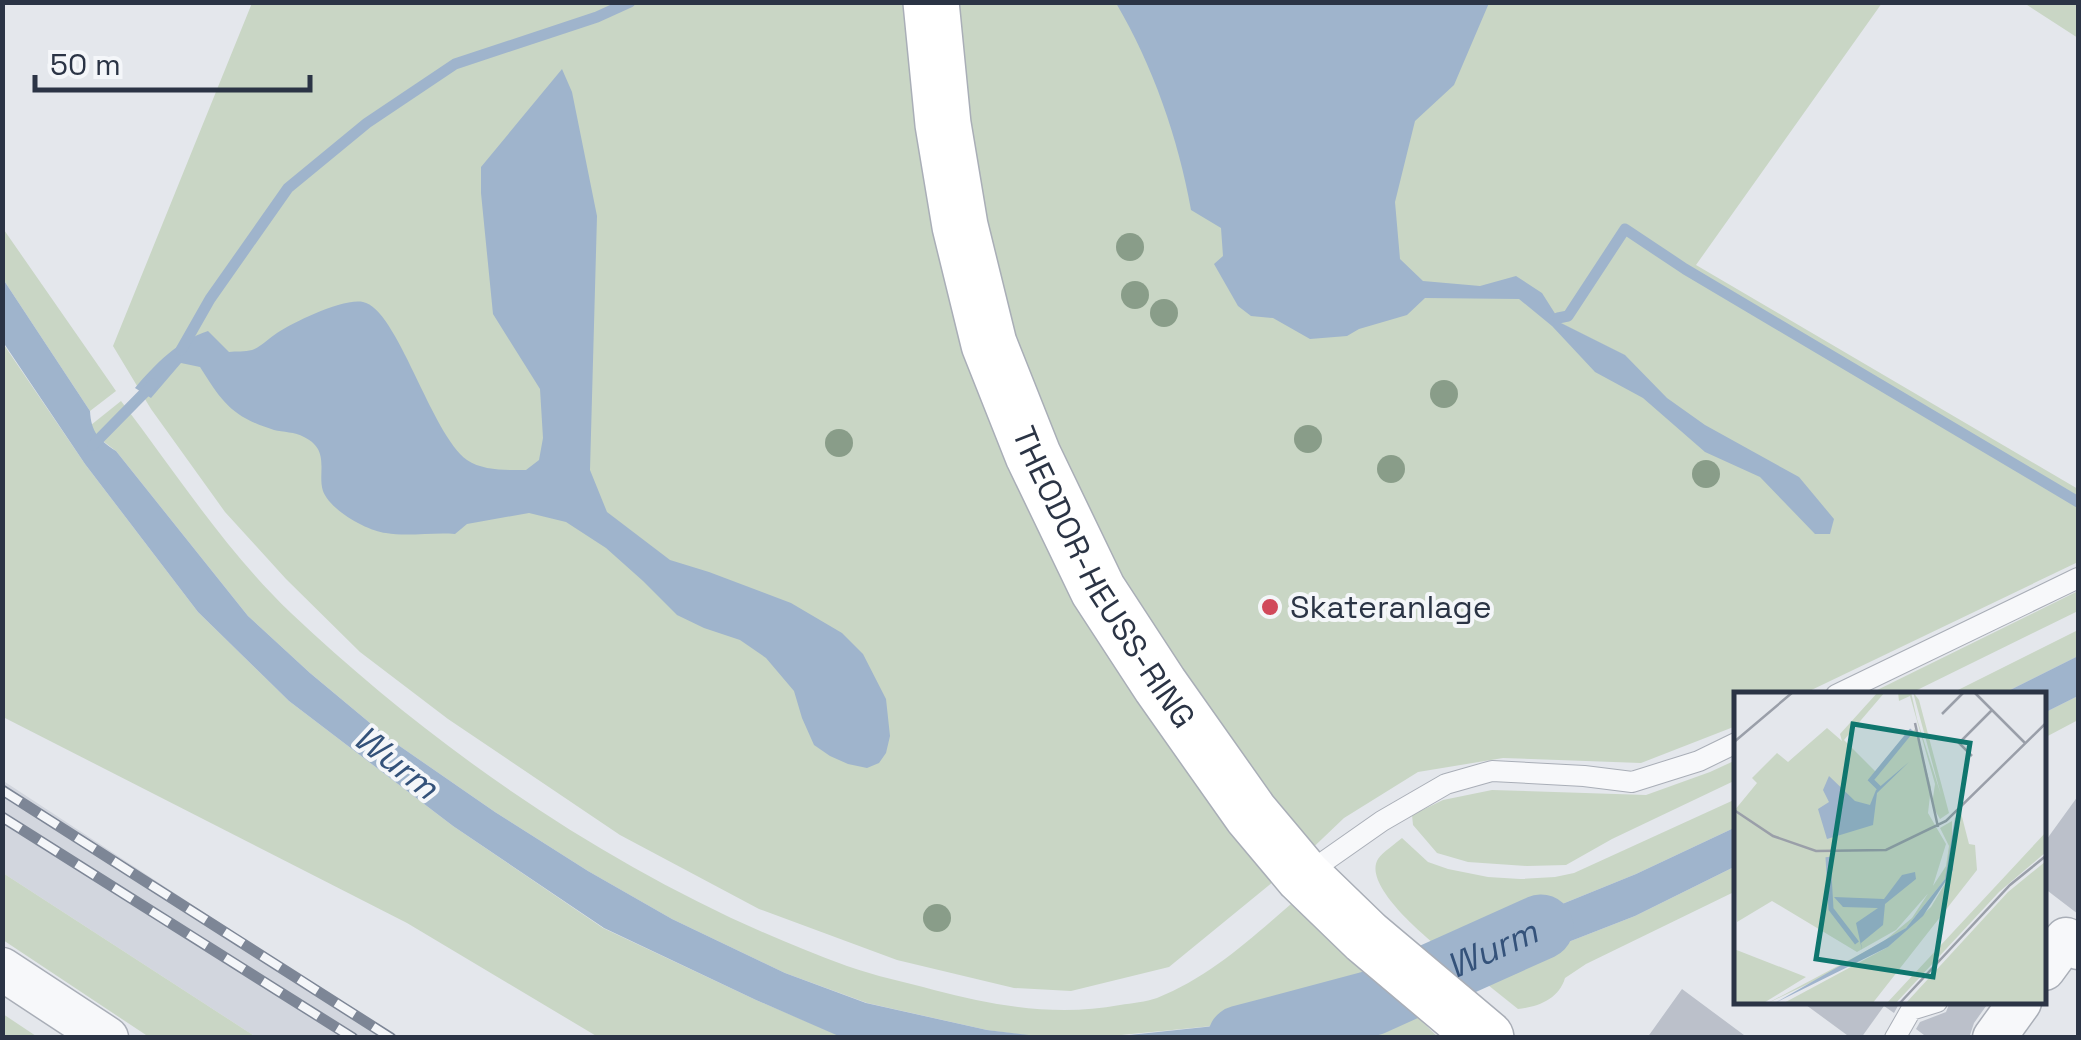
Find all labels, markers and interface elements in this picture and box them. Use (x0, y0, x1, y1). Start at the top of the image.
scale bar (35, 30, 310, 92)
text: 50 m (50, 45, 121, 84)
street label: THEODOR-HEUSS-RING (1004, 421, 1204, 736)
place label: Skateranlage (1290, 587, 1492, 627)
marker: Skateranlage (1259, 596, 1281, 618)
inset map (1734, 692, 2046, 1005)
water label: Wurm (345, 715, 448, 809)
water label: Wurm (1439, 909, 1545, 989)

